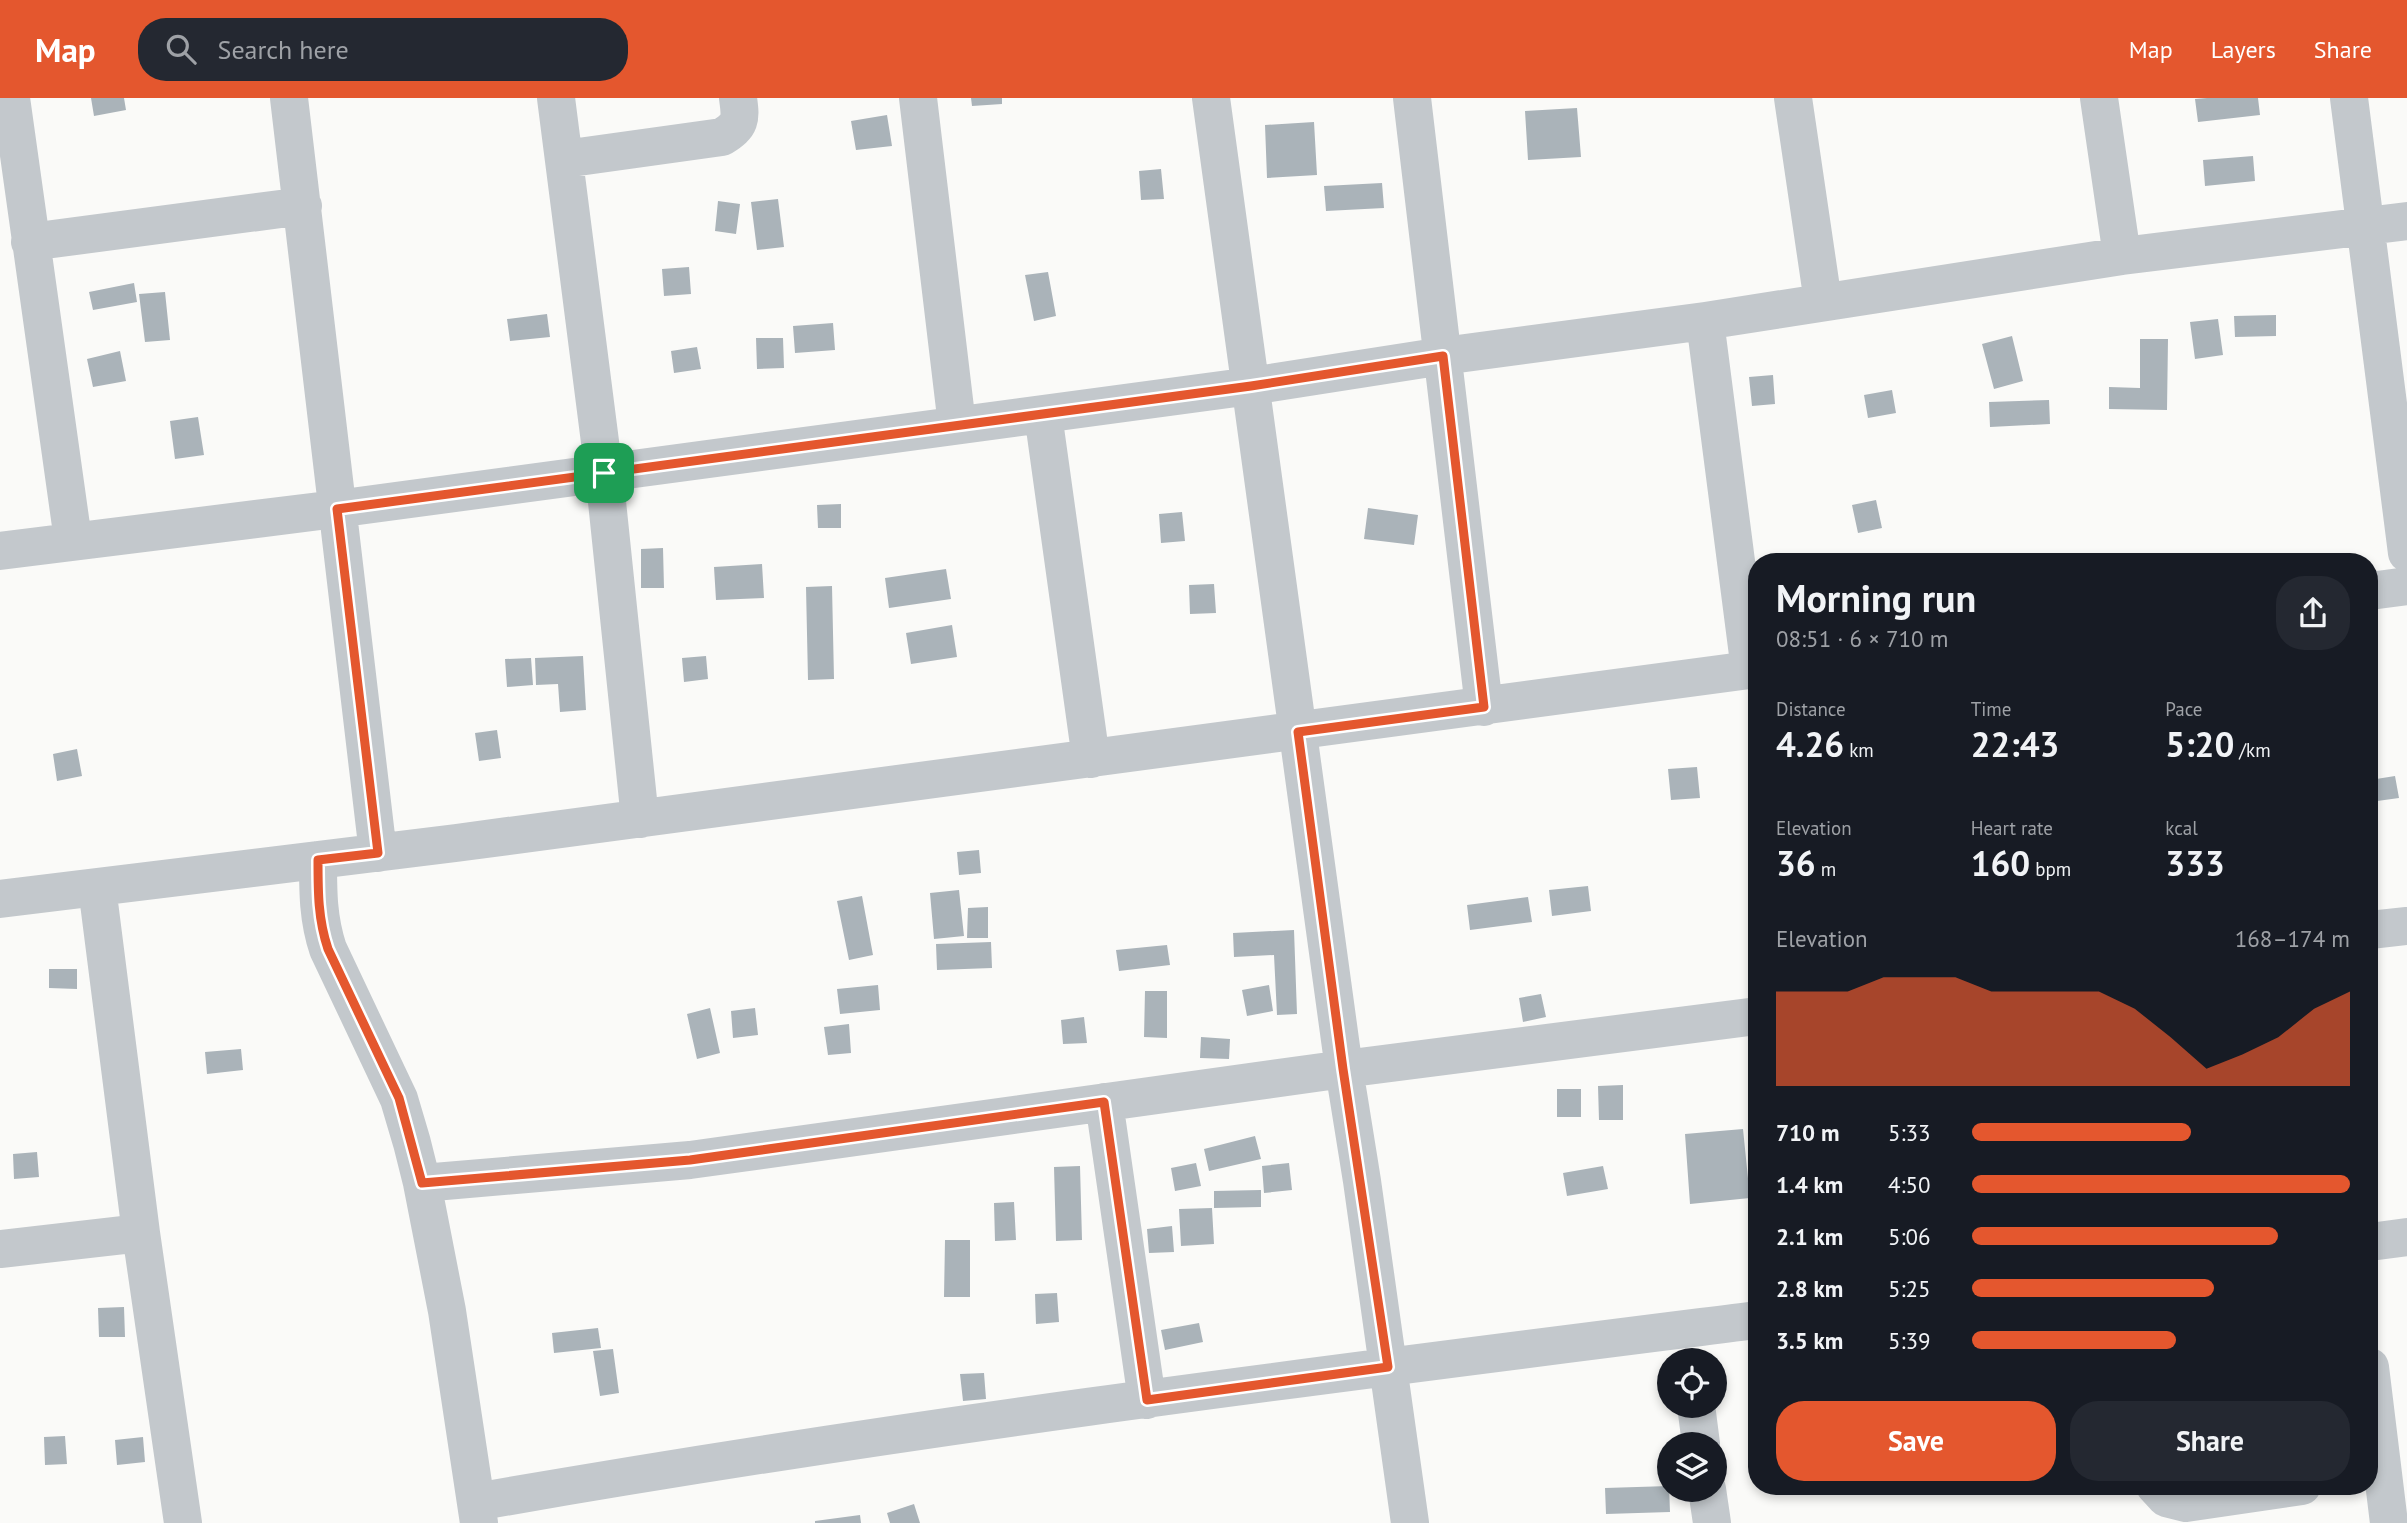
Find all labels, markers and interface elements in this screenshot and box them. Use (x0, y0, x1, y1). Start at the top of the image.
search box (138, 18, 628, 81)
text: Map (35, 28, 96, 71)
icon: search (162, 30, 200, 68)
text: Search here (218, 33, 349, 66)
text: Map (2129, 34, 2173, 65)
text: Layers (2211, 34, 2276, 65)
text: Share (2314, 34, 2372, 65)
pin (574, 443, 634, 503)
icon: arrive (585, 454, 623, 492)
text: Morning run (1776, 573, 1976, 622)
button: share (2276, 576, 2350, 650)
text: 08:51 · 6 × 710 m (1776, 624, 1948, 653)
text: Distance (1776, 697, 1846, 721)
text: Time (1971, 697, 2011, 721)
text: Pace (2165, 697, 2203, 721)
text: 4.26 (1776, 721, 1844, 767)
text: 22:43 (1971, 721, 2059, 767)
text: 5:20 (2165, 721, 2234, 767)
text: km (1844, 738, 1874, 762)
text: /km (2234, 738, 2271, 762)
text: Elevation (1776, 816, 1852, 840)
text: Heart rate (1971, 816, 2053, 840)
text: kcal (2165, 816, 2198, 840)
text: 36 (1776, 840, 1816, 886)
text: 160 (1971, 840, 2030, 886)
text: 333 (2165, 840, 2225, 886)
text: m (1816, 857, 1836, 881)
text: bpm (2030, 857, 2071, 881)
text: Elevation (1776, 924, 1868, 953)
text: 168–174 m (2235, 924, 2350, 953)
text: 710 m (1776, 1118, 1839, 1147)
text: 5:33 (1888, 1118, 1931, 1147)
text: 1.4 km (1776, 1170, 1843, 1199)
text: 4:50 (1888, 1170, 1931, 1199)
text: 2.1 km (1776, 1222, 1843, 1251)
text: 5:06 (1888, 1222, 1931, 1251)
text: 2.8 km (1776, 1274, 1843, 1303)
text: 5:25 (1888, 1274, 1931, 1303)
text: 3.5 km (1776, 1326, 1843, 1355)
text: 5:39 (1888, 1326, 1931, 1355)
map controls (1657, 1348, 1727, 1502)
button: locate (1657, 1348, 1727, 1418)
button: Save (1776, 1401, 2056, 1481)
button: Share (2070, 1401, 2350, 1481)
button: layers (1657, 1432, 1727, 1502)

